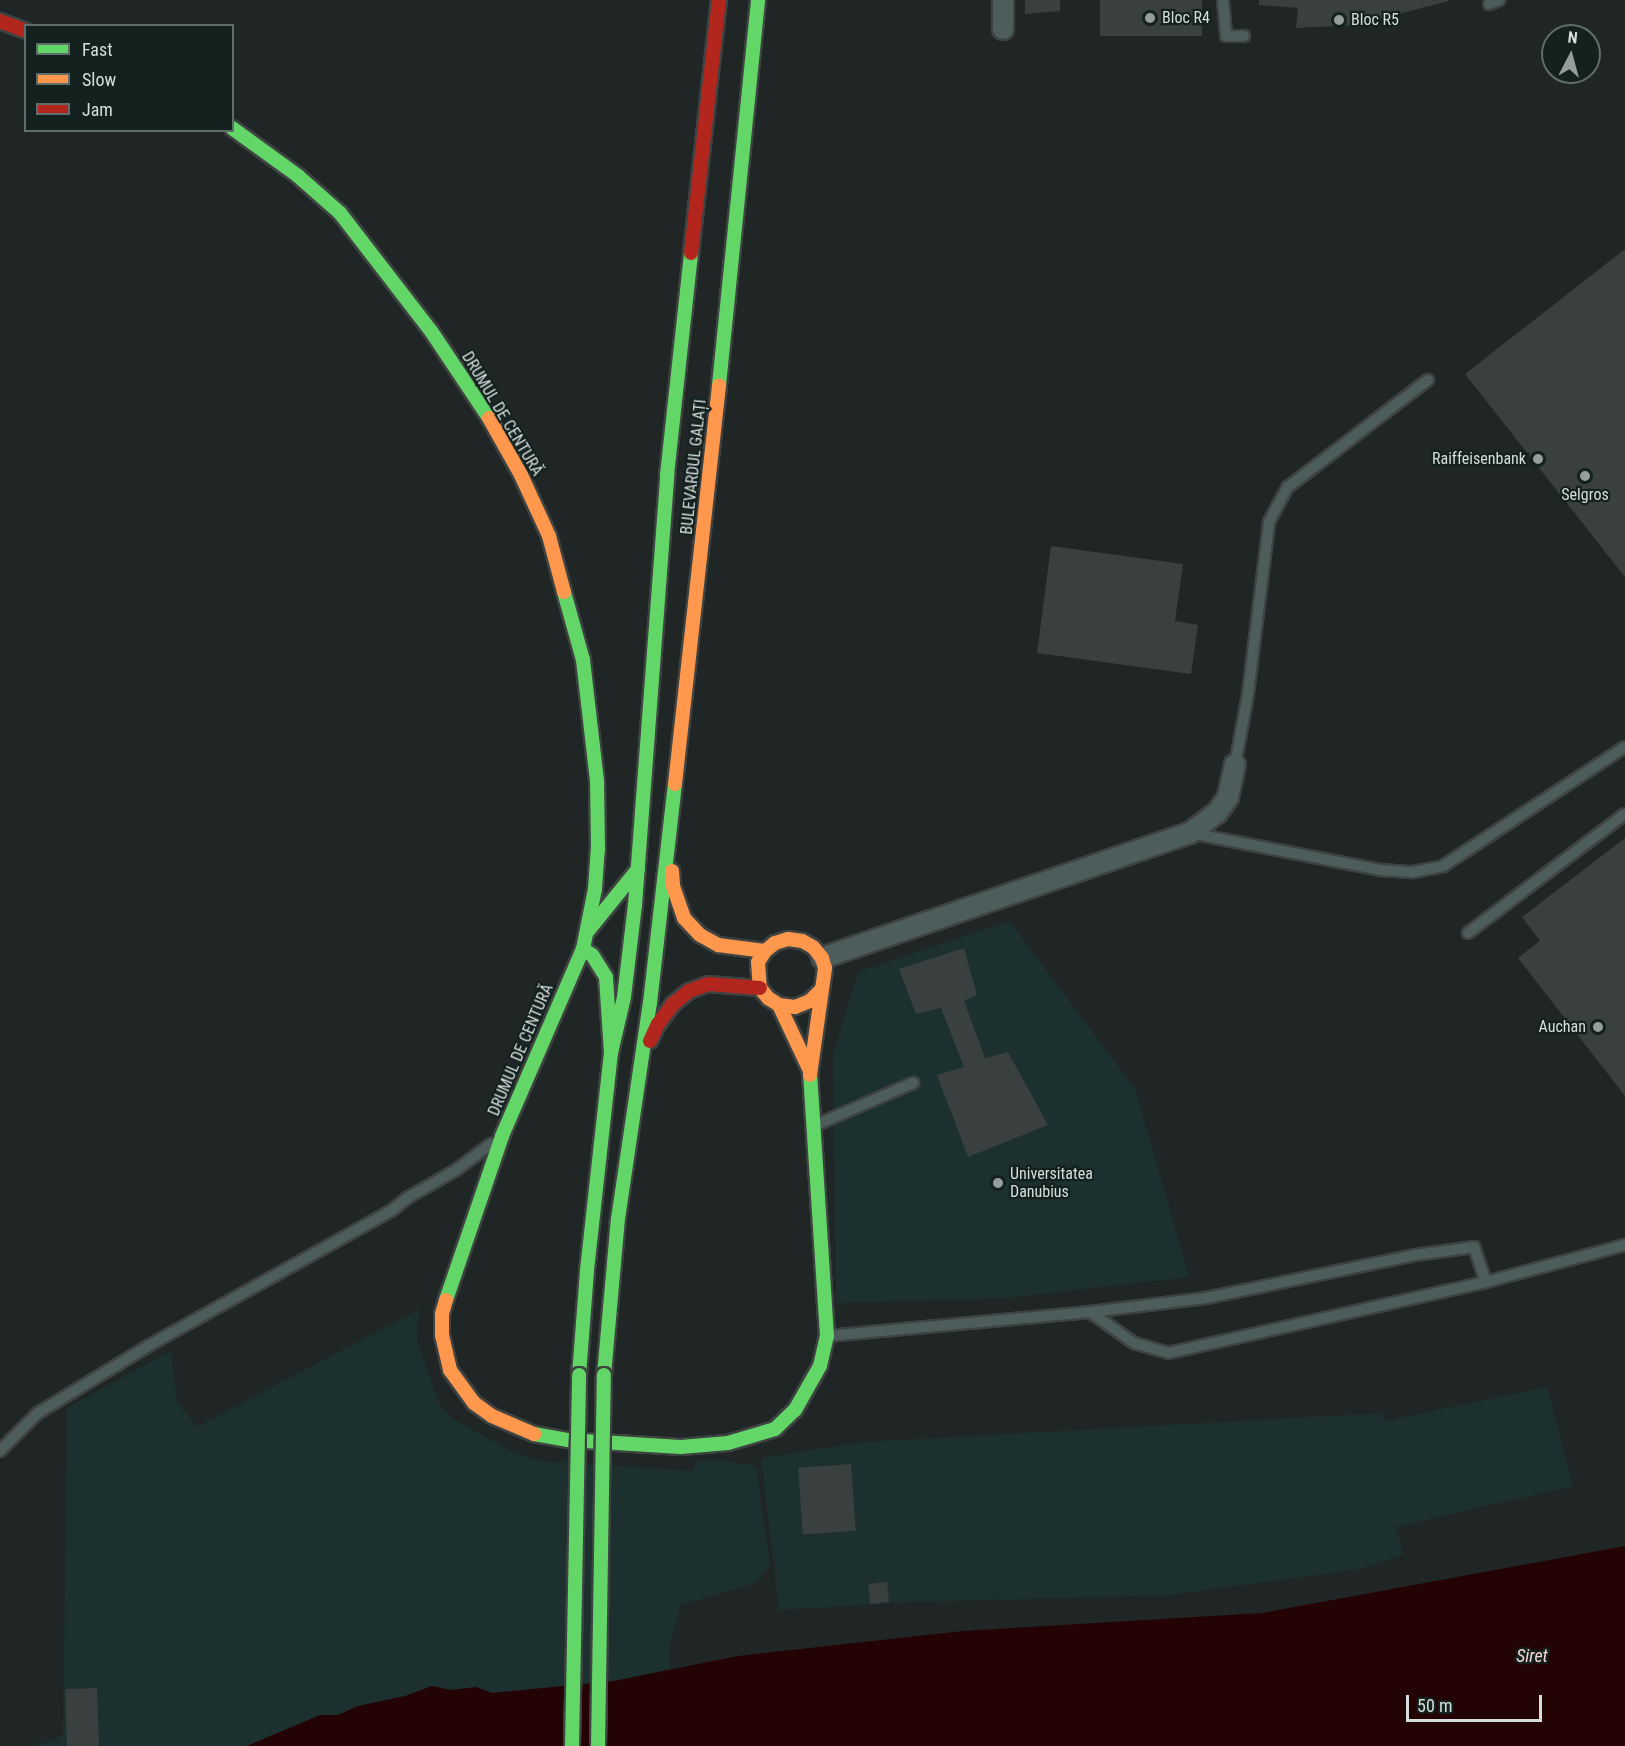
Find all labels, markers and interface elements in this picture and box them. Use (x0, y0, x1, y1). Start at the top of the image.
place label: Bloc R4 (1162, 8, 1210, 28)
place label: Bloc R5 (1351, 10, 1399, 30)
marker: Bloc R4 (1143, 11, 1157, 25)
marker: Bloc R5 (1332, 13, 1346, 27)
legend (24, 24, 234, 132)
north arrow (1541, 24, 1601, 84)
text: N (1567, 28, 1579, 48)
text: Fast (82, 39, 113, 60)
text: Slow (82, 69, 116, 90)
text: Jam (82, 99, 113, 120)
street label: DRUMUL DE CENTURĂ (457, 348, 547, 480)
street label: BULEVARDUL GALAȚI (677, 398, 711, 536)
place label: Raiffeisenbank (1432, 449, 1526, 469)
marker: Raiffeisenbank (1531, 452, 1545, 466)
marker: Selgros (1578, 469, 1592, 483)
place label: Selgros (1561, 485, 1609, 505)
street label: DRUMUL DE CENTURĂ (485, 981, 557, 1119)
place label: Auchan (1539, 1017, 1586, 1037)
marker: Auchan (1591, 1020, 1605, 1034)
place label: Universitatea Danubius (1010, 1164, 1093, 1202)
marker: Universitatea Danubius (991, 1176, 1005, 1190)
water label: Siret (1516, 1645, 1548, 1667)
scale bar (1409, 1683, 1546, 1721)
text: 50 m (1417, 1695, 1452, 1716)

